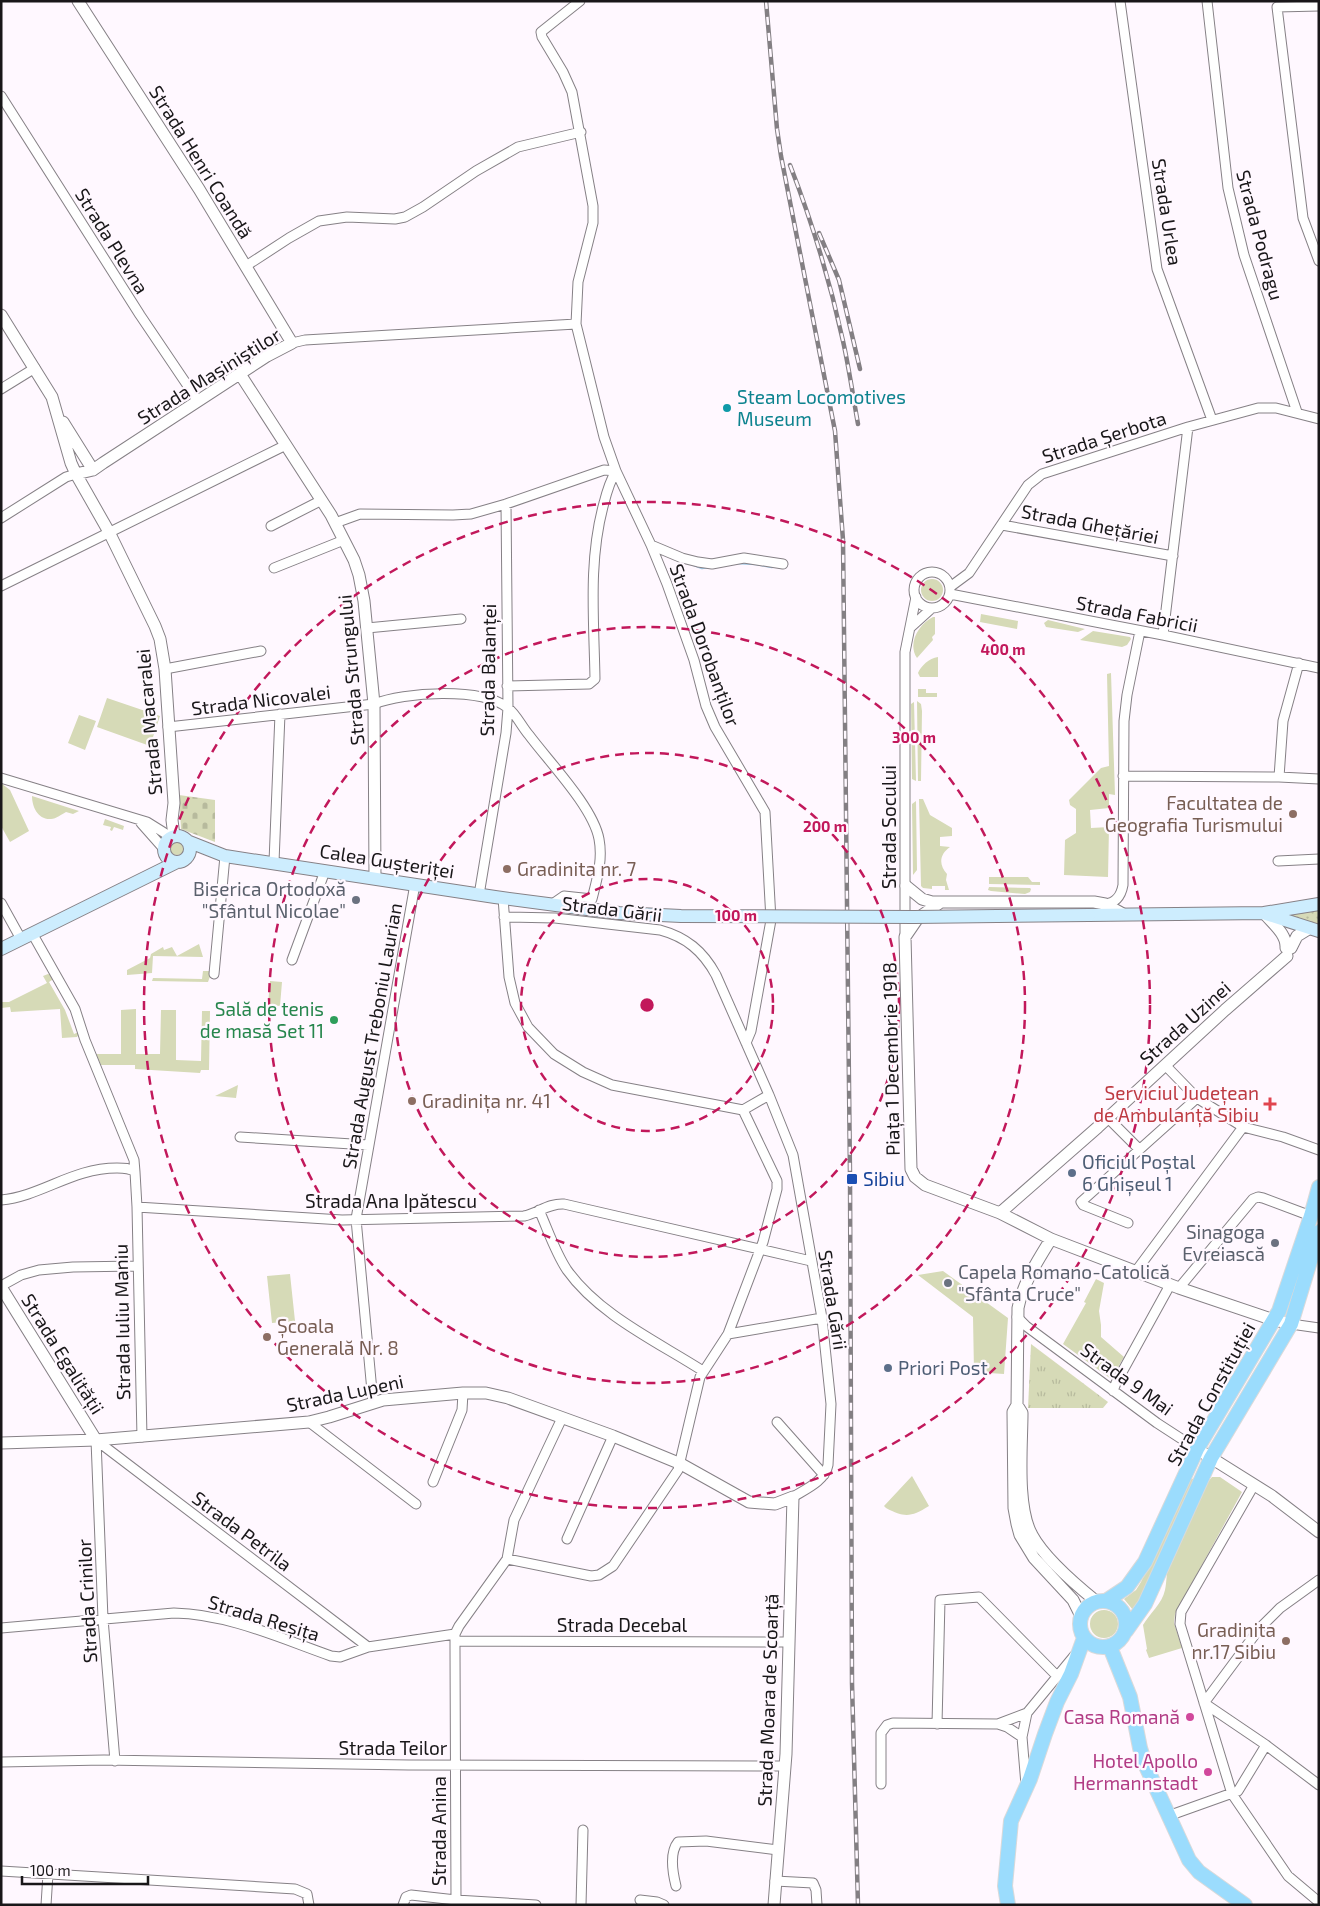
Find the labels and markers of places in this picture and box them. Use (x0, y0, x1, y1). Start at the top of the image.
place label: Steam Locomotives Museum (737, 385, 906, 430)
marker: Steam Locomotives Museum (721, 402, 733, 414)
place label: Facultatea de Geografia Turismului (1105, 791, 1283, 836)
marker: Facultatea de Geografia Turismului (1287, 808, 1299, 820)
place label: Gradinita nr. 7 (517, 857, 636, 880)
marker: Gradinita nr. 7 (501, 863, 513, 875)
place label: Biserica Ortodoxă "Sfântul Nicolae" (193, 877, 346, 922)
marker: Biserica Ortodoxă "Sfântul Nicolae" (350, 894, 362, 906)
centre of rings (638, 996, 656, 1014)
place label: Sală de tenis de masă Set 11 (200, 997, 324, 1042)
marker: Sală de tenis de masă Set 11 (328, 1014, 340, 1026)
place label: Serviciul Județean de Ambulanță Sibiu (1093, 1081, 1259, 1128)
place label: Gradinița nr. 41 (422, 1089, 551, 1114)
marker: Gradinița nr. 41 (406, 1095, 418, 1107)
marker: Serviciul Județean de Ambulanță Sibiu (1263, 1097, 1277, 1111)
place label: Oficiul Poștal 6 Ghișeul 1 (1082, 1150, 1196, 1197)
place label: Sibiu (863, 1167, 905, 1190)
marker: Oficiul Poștal 6 Ghișeul 1 (1066, 1167, 1078, 1179)
marker: Sibiu (845, 1172, 859, 1186)
place label: Sinagoga Evreiască (1182, 1220, 1265, 1265)
marker: Sinagoga Evreiască (1269, 1237, 1281, 1249)
place label: Capela Romano-Catolică "Sfânta Cruce" (958, 1260, 1170, 1305)
marker: Capela Romano-Catolică "Sfânta Cruce" (942, 1277, 954, 1289)
place label: Școala Generală Nr. 8 (277, 1314, 399, 1359)
marker: Școala Generală Nr. 8 (261, 1331, 273, 1343)
place label: Priori Post (898, 1356, 988, 1379)
marker: Priori Post (882, 1362, 894, 1374)
place label: Gradinita nr.17 Sibiu (1192, 1618, 1276, 1663)
marker: Gradinita nr.17 Sibiu (1280, 1635, 1292, 1647)
place label: Casa Romană (1063, 1705, 1180, 1728)
marker: Casa Romană (1184, 1711, 1196, 1723)
place label: Hotel Apollo Hermannstadt (1073, 1749, 1198, 1794)
marker: Hotel Apollo Hermannstadt (1202, 1766, 1214, 1778)

